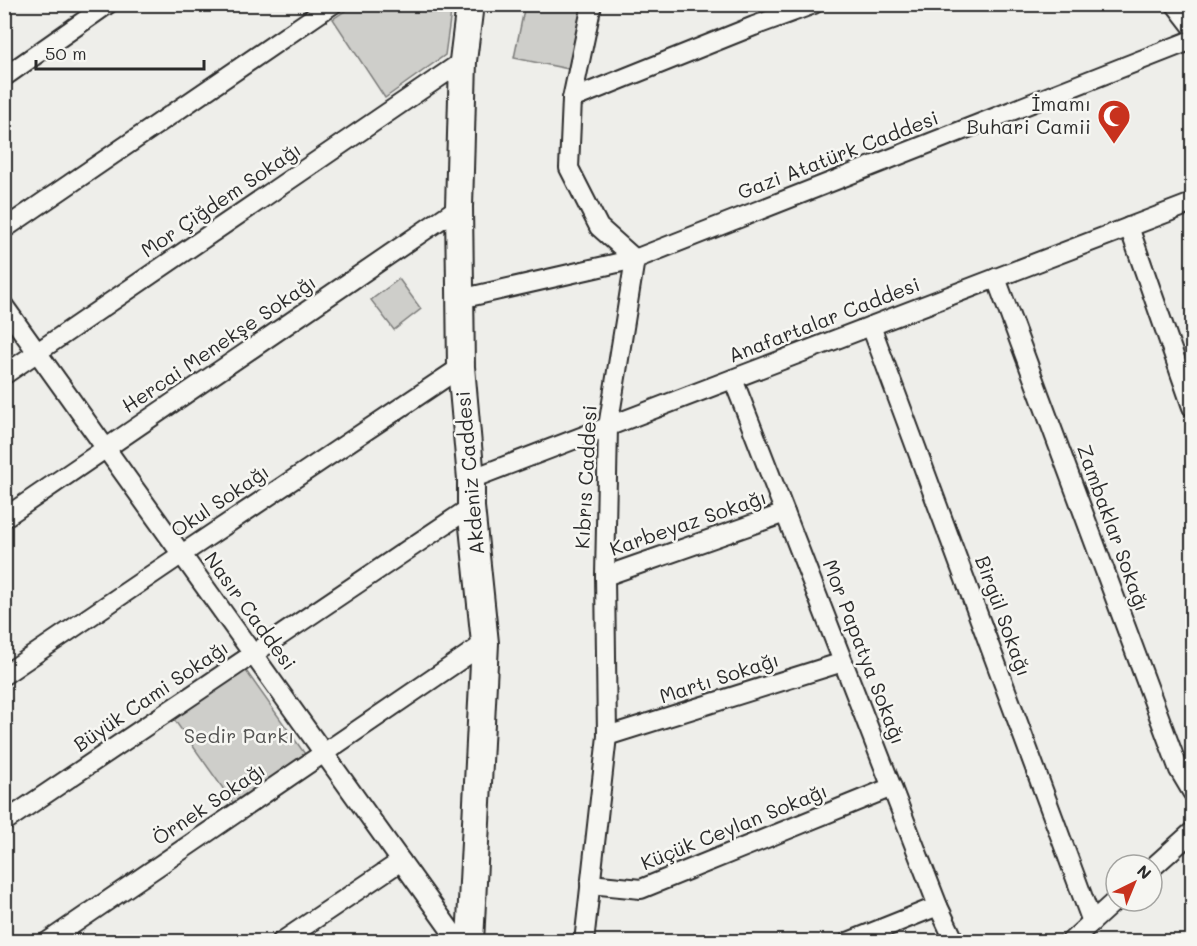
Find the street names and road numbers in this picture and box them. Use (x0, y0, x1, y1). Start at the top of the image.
street label: Gazi Atatürk Caddesi (733, 104, 942, 204)
street label: Mor Çiğdem Sokağı (135, 136, 306, 262)
street label: Hercai Menekşe Sokağı (116, 268, 321, 418)
street label: Anafartalar Caddesi (724, 271, 923, 368)
street label: Akdeniz Caddesi (449, 390, 489, 556)
street label: Kıbrıs Caddesi (568, 404, 602, 549)
street label: Zambaklar Sokağı (1072, 441, 1156, 615)
street label: Okul Sokağı (165, 458, 274, 543)
street label: Karbeyaz Sokağı (606, 483, 770, 561)
street label: Nasır Caddesi (199, 546, 302, 675)
street label: Birgül Sokağı (970, 552, 1038, 680)
street label: Mor Papatya Sokağı (818, 556, 912, 748)
street label: Büyük Cami Sokağı (68, 634, 233, 757)
street label: Martı Sokağı (656, 646, 782, 709)
street label: Örnek Sokağı (147, 756, 270, 850)
street label: Küçük Ceylan Sokağı (637, 777, 831, 875)

